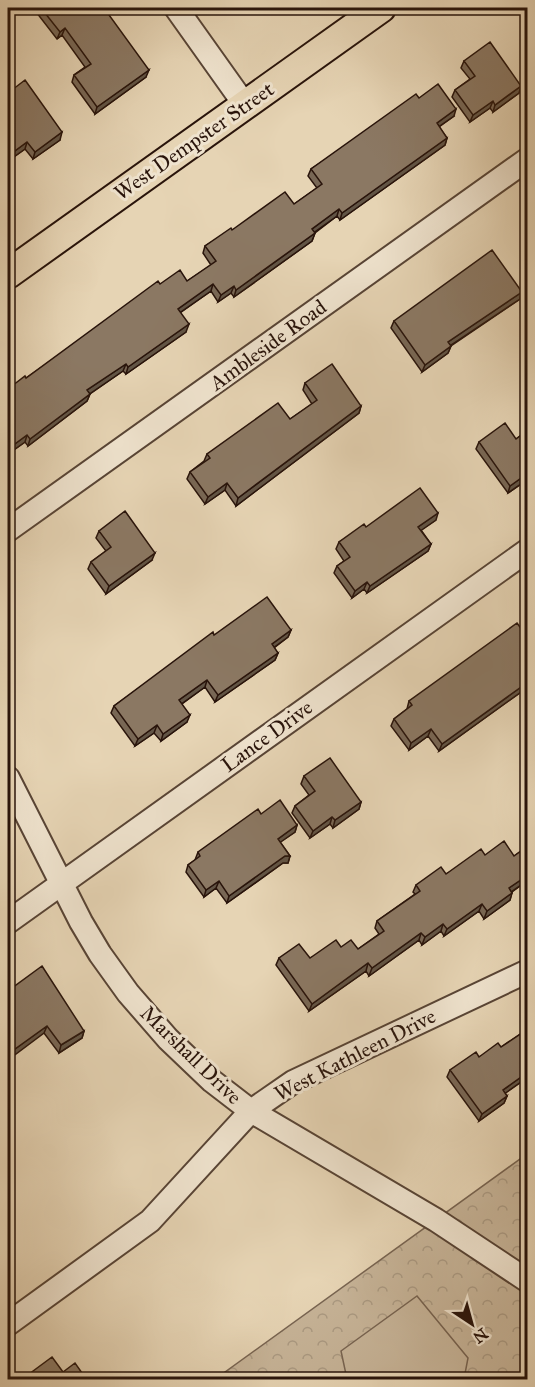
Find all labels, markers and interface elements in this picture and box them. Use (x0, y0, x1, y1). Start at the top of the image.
street label: West Dempster Street (109, 76, 279, 206)
street label: Ambleside Road (204, 294, 332, 397)
street label: Lance Drive (216, 694, 318, 778)
street label: Marshall Drive (135, 1000, 247, 1110)
street label: West Kathleen Drive (270, 1003, 440, 1107)
north arrow (442, 1294, 502, 1354)
text: N (469, 1324, 492, 1348)

